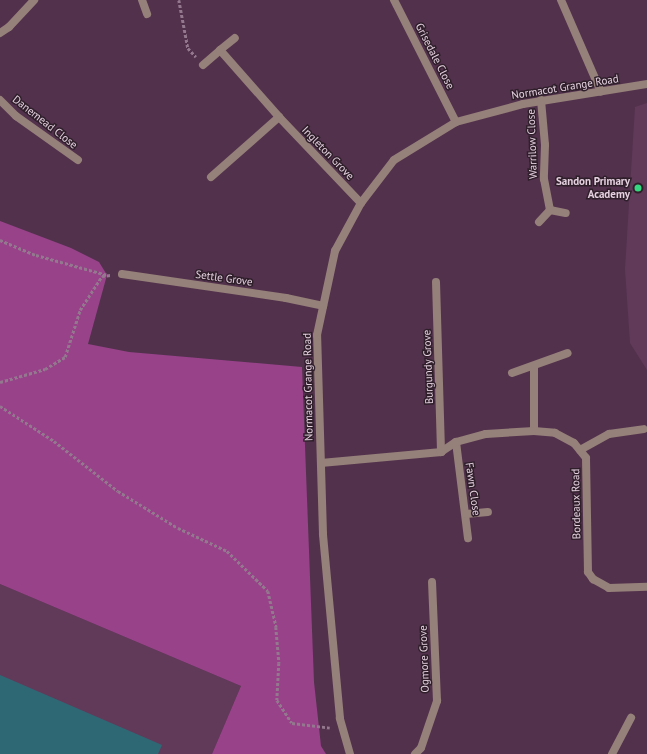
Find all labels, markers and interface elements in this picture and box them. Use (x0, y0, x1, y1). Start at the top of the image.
street label: Grisedale Close (413, 21, 457, 91)
street label: Normacot Grange Road (510, 72, 620, 102)
street label: Danemead Close (10, 93, 80, 151)
street label: Warrilow Close (524, 109, 540, 179)
street label: Ingleton Grove (299, 123, 357, 183)
place label: Sandon Primary Academy (556, 175, 630, 201)
marker: Sandon Primary Academy (633, 183, 643, 193)
street label: Settle Grove (195, 267, 253, 289)
street label: Burgundy Grove (420, 329, 436, 405)
street label: Normacot Grange Road (300, 333, 316, 441)
street label: Fawn Close (463, 461, 483, 517)
street label: Bordeaux Road (569, 468, 583, 540)
street label: Ogmore Grove (416, 625, 432, 693)

